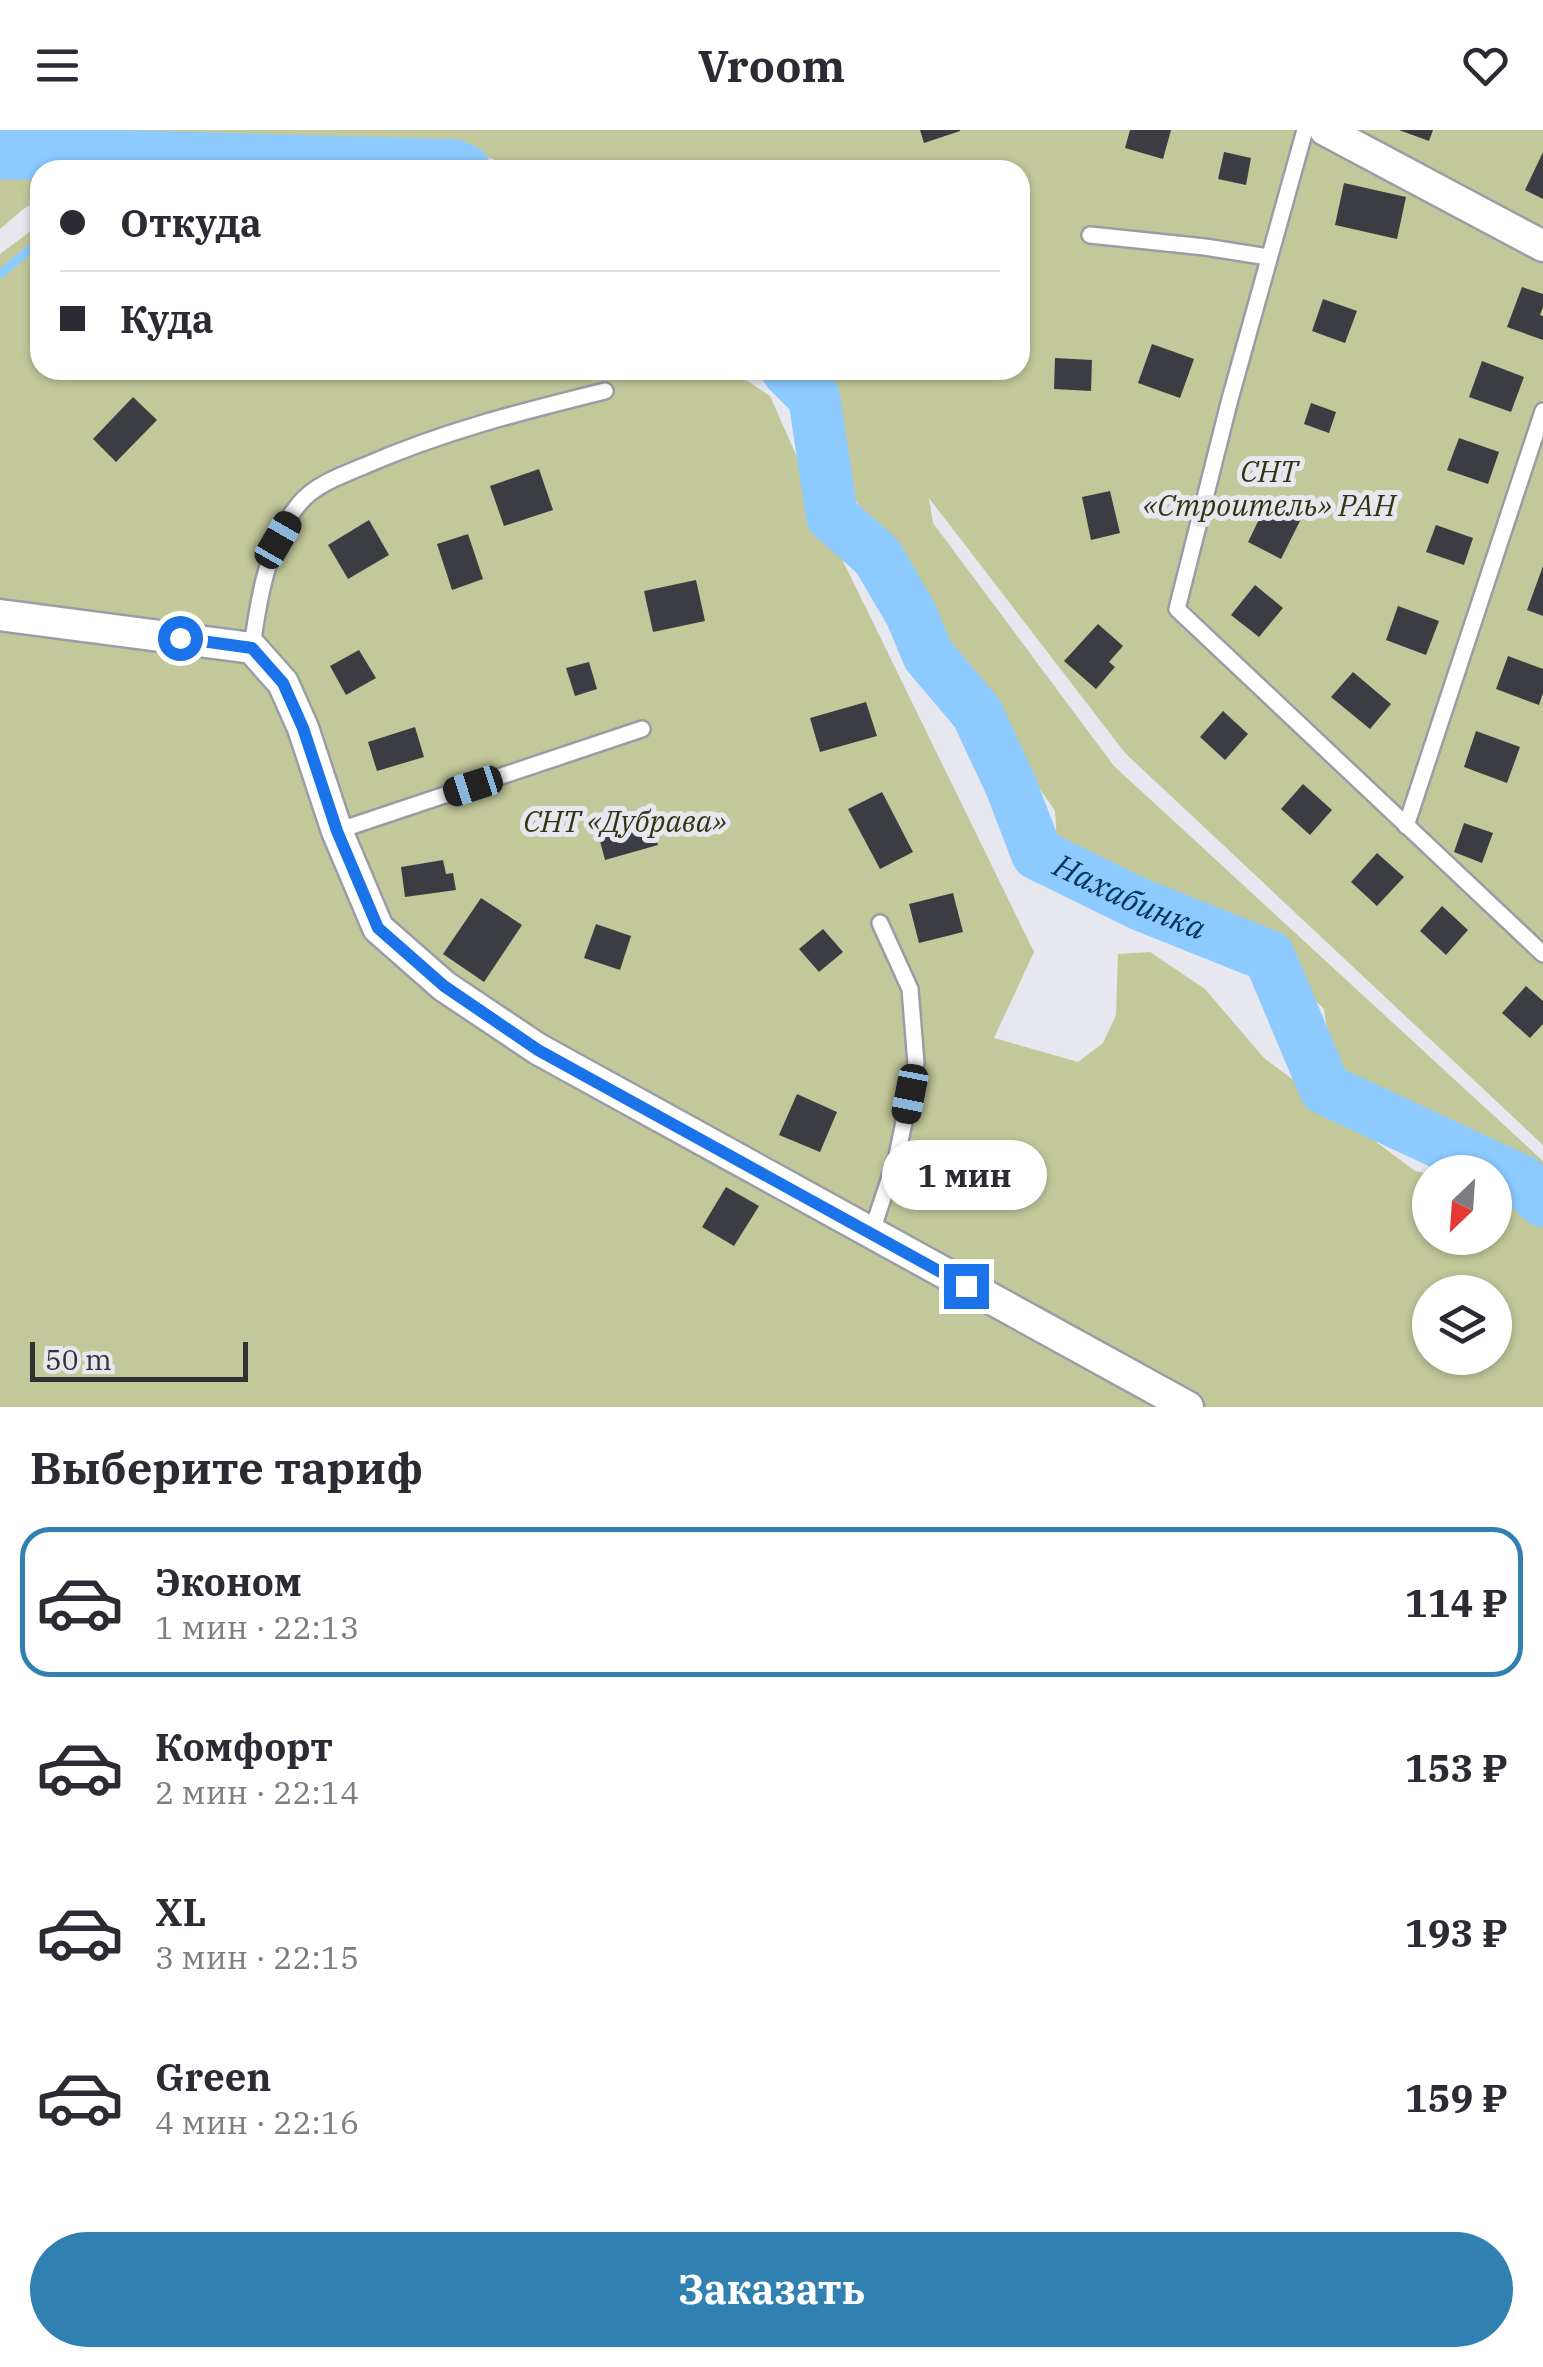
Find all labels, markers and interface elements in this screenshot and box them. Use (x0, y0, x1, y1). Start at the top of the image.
text: Vroom (698, 36, 845, 94)
icon: menu (30, 38, 85, 93)
icon: heart (1458, 38, 1513, 93)
text: Откуда (120, 198, 262, 247)
text: Куда (120, 294, 214, 343)
park label: СНТ «Строитель» РАН (1143, 451, 1398, 524)
car (250, 507, 306, 573)
route start (158, 616, 203, 661)
car (440, 762, 506, 810)
park label: СНТ «Дубрава» (523, 801, 727, 840)
water label: Нахабинка (1046, 843, 1213, 949)
car (890, 1062, 930, 1126)
callout: 1 мин (884, 1141, 1048, 1211)
text: 1 мин (918, 1154, 1011, 1196)
north arrow (1412, 1155, 1512, 1255)
map controls (1412, 1155, 1512, 1375)
route end (944, 1264, 989, 1309)
button: layers (1412, 1275, 1512, 1375)
scale bar (30, 1337, 248, 1382)
text: 50 m (45, 1341, 112, 1378)
text: Выберите тариф (30, 1438, 423, 1496)
icon: car (35, 1557, 125, 1647)
text: Эконом (155, 1557, 302, 1606)
text: 114 ₽ (1405, 1578, 1508, 1627)
text: 1 мин · 22:13 (155, 1606, 359, 1648)
icon: car (35, 1722, 125, 1812)
text: Комфорт (155, 1722, 333, 1771)
text: 153 ₽ (1405, 1743, 1508, 1792)
text: 2 мин · 22:14 (155, 1771, 359, 1813)
icon: car (35, 1887, 125, 1977)
text: XL (155, 1887, 206, 1936)
text: 193 ₽ (1405, 1908, 1508, 1957)
text: 3 мин · 22:15 (155, 1936, 359, 1978)
icon: car (35, 2052, 125, 2142)
text: Green (155, 2052, 271, 2101)
text: 159 ₽ (1405, 2073, 1508, 2122)
text: 4 мин · 22:16 (155, 2101, 359, 2143)
button: Заказать (30, 2232, 1513, 2347)

